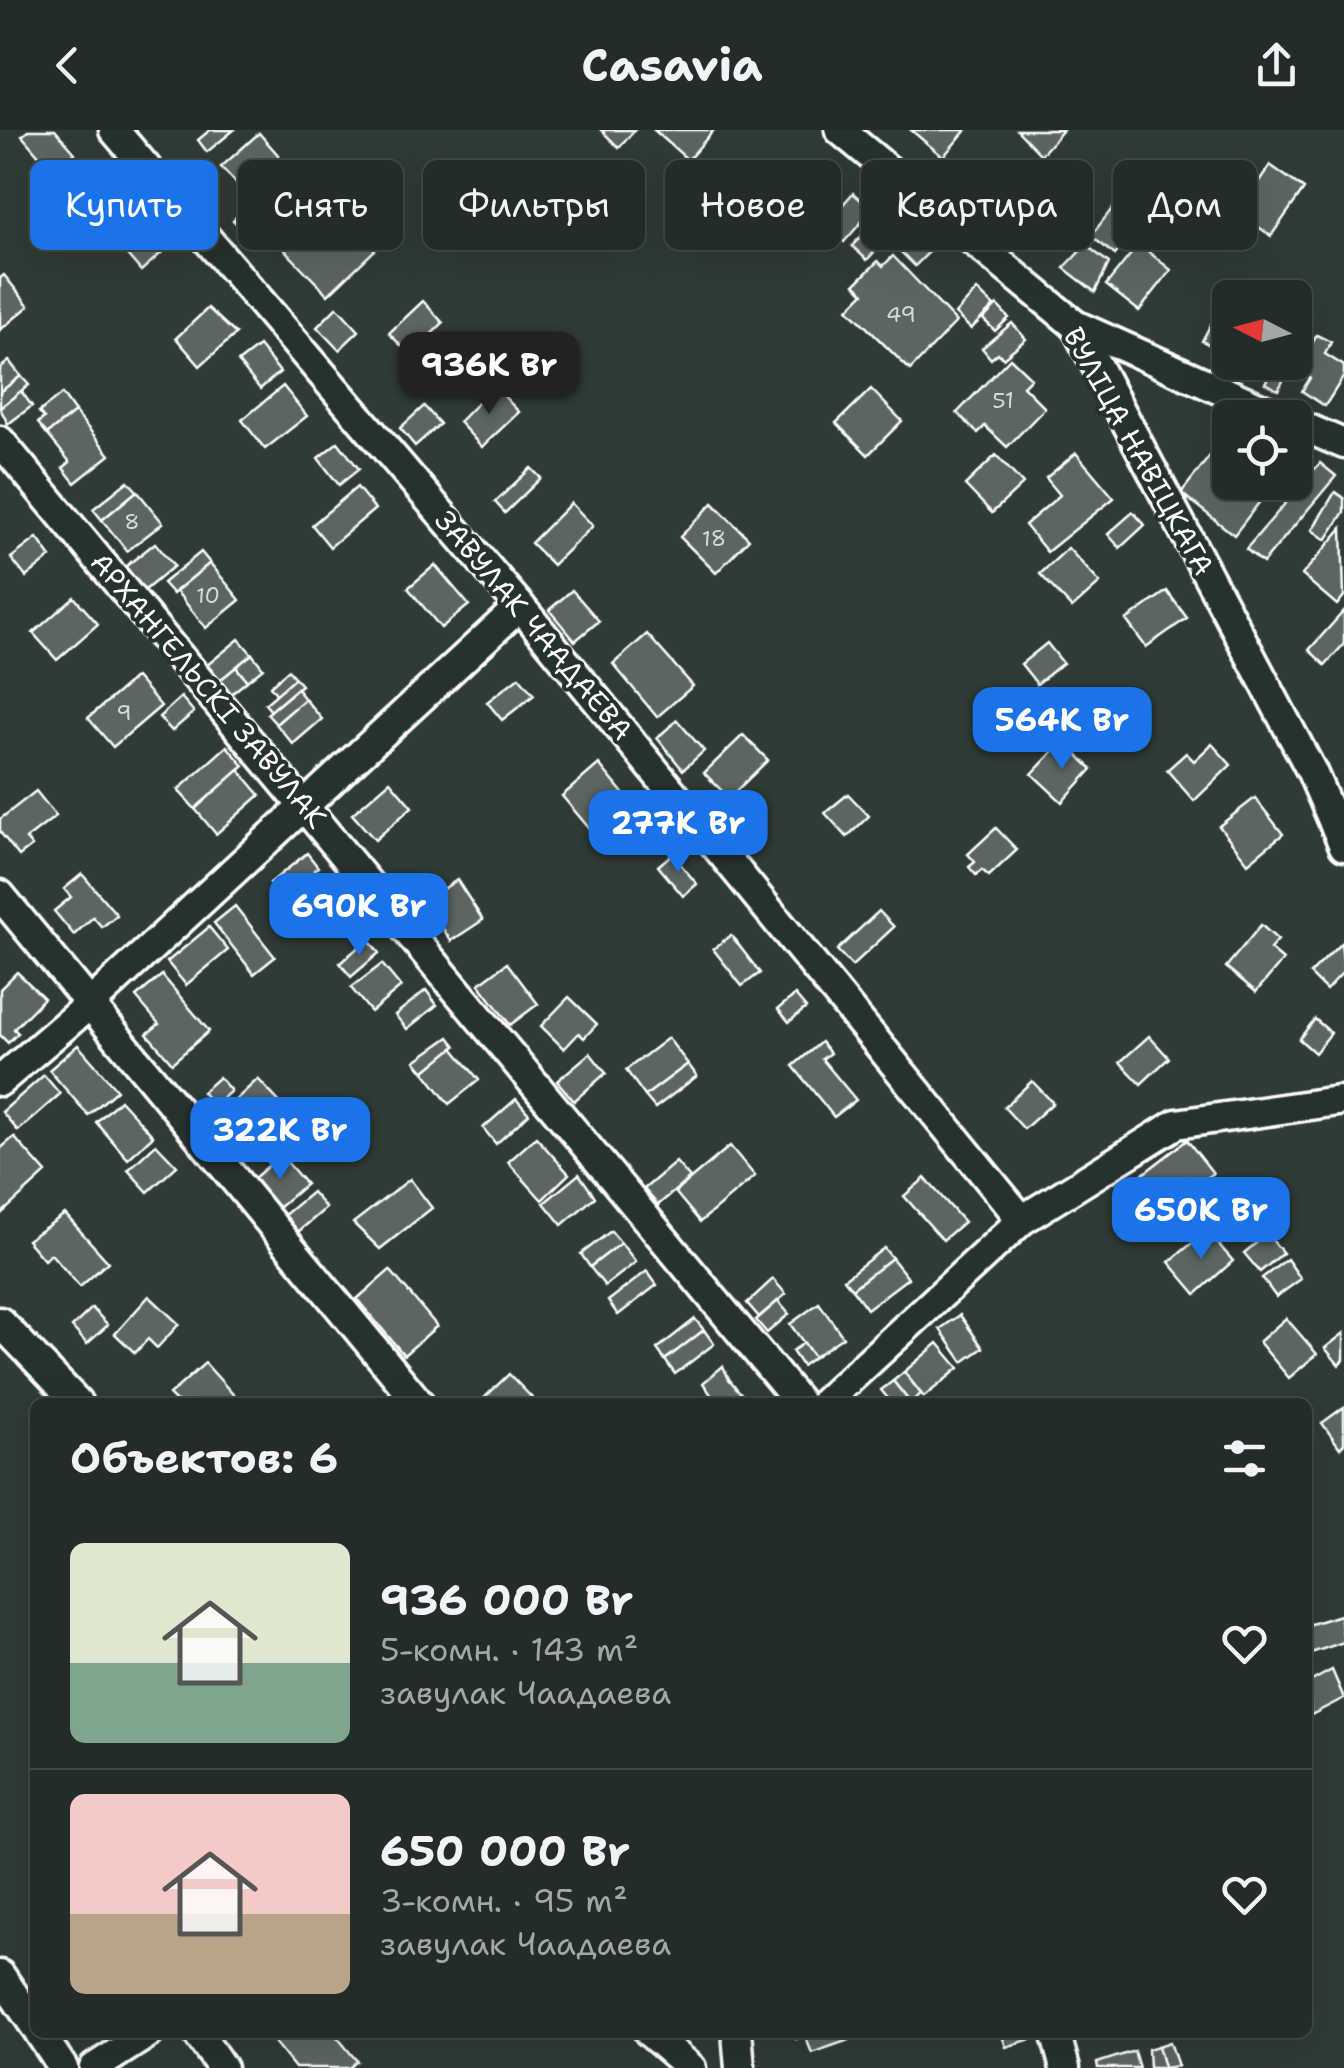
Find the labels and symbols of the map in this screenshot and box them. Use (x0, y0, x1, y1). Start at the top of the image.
north arrow (1212, 280, 1312, 380)
house number: 49 (886, 300, 916, 329)
street label: ВУЛІЦА НАВІЦКАГА (1055, 320, 1223, 582)
pin: 936K Br (397, 332, 581, 417)
house number: 51 (992, 386, 1014, 415)
street label: ЗАВУЛАК ЧААДАЕВА (426, 502, 642, 748)
house number: 8 (124, 507, 140, 536)
house number: 18 (702, 524, 726, 553)
street label: АРХАНГЕЛЬСКІ ЗАВУЛАК (82, 544, 336, 836)
house number: 10 (196, 581, 220, 610)
pin: 564K Br (970, 687, 1154, 772)
house number: 9 (116, 698, 132, 727)
pin: 277K Br (586, 790, 770, 875)
pin: 690K Br (267, 873, 451, 958)
pin: 322K Br (188, 1097, 372, 1182)
pin: 650K Br (1109, 1177, 1293, 1262)

